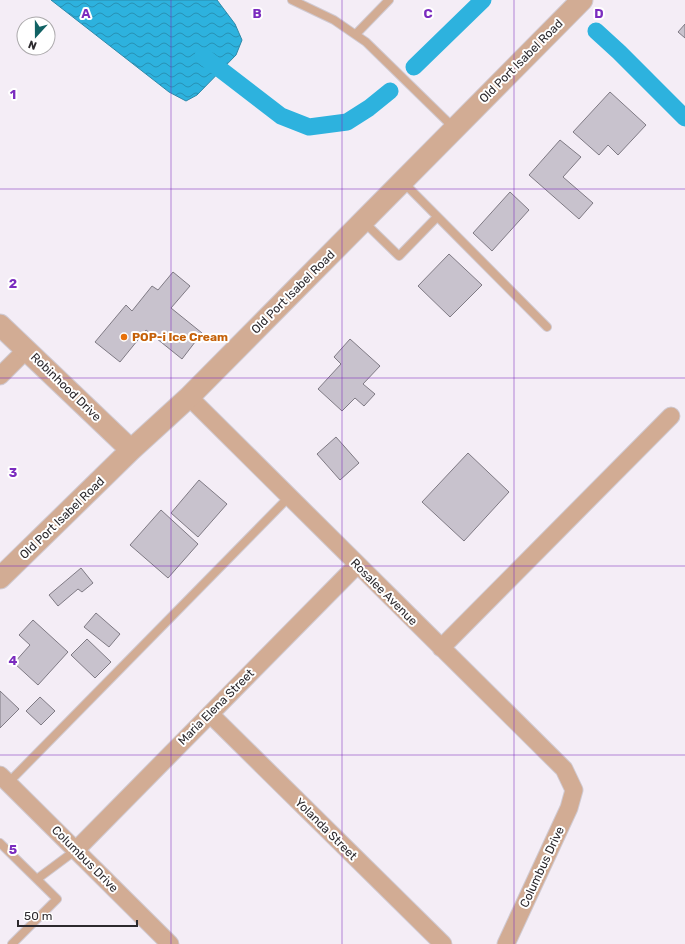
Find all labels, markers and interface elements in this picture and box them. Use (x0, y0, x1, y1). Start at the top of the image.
text: A (81, 6, 91, 21)
text: B (252, 6, 262, 21)
text: C (423, 6, 433, 21)
text: D (594, 6, 604, 21)
north arrow (16, 16, 56, 56)
street label: Old Port Isabel Road (476, 16, 566, 106)
text: N (26, 37, 39, 52)
text: 1 (10, 87, 16, 102)
street label: Old Port Isabel Road (248, 247, 338, 337)
text: 2 (9, 276, 17, 291)
place label: POP-i Ice Cream (132, 330, 228, 344)
marker: POP-i Ice Cream (119, 332, 129, 342)
street label: Robinhood Drive (28, 350, 104, 424)
text: 3 (9, 465, 18, 480)
street label: Old Port Isabel Road (17, 474, 107, 562)
street label: Rosalee Avenue (348, 556, 420, 628)
text: 4 (9, 653, 18, 668)
street label: Maria Elena Street (175, 666, 257, 748)
street label: Yolanda Street (292, 795, 360, 863)
street label: Columbus Drive (49, 823, 121, 895)
street label: Columbus Drive (517, 824, 567, 910)
text: 5 (9, 842, 17, 857)
scale bar (18, 902, 137, 928)
text: 50 m (24, 909, 52, 923)

